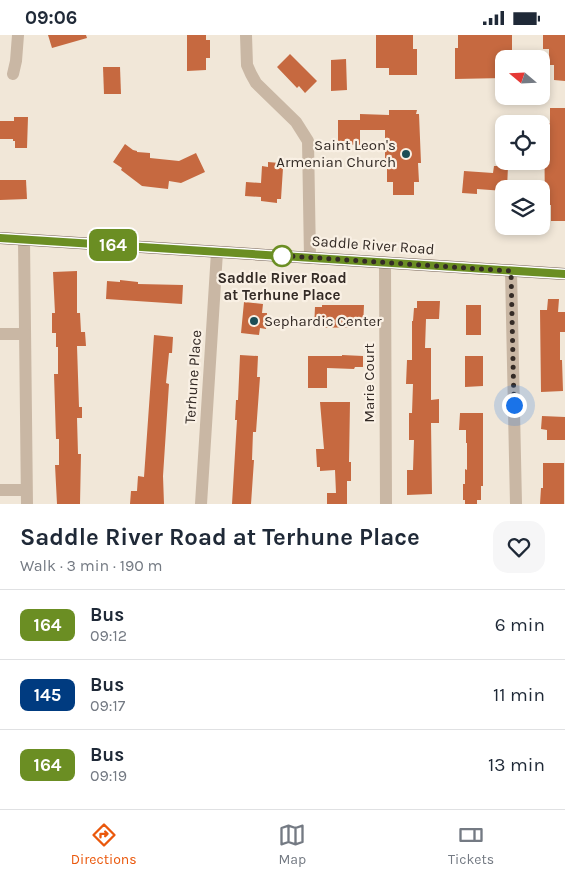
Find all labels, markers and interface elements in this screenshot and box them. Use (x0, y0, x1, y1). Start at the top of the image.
text: 09:06 (25, 7, 77, 29)
north arrow (495, 50, 550, 105)
map controls (495, 50, 550, 235)
button: locate (495, 115, 550, 170)
place label: Saint Leon's Armenian Church (276, 136, 396, 171)
marker: Saint Leon's Armenian Church (400, 148, 412, 160)
button: layers (495, 180, 550, 235)
line badge: 164 (84, 229, 142, 261)
street label: Saddle River Road (311, 232, 435, 258)
text: 164 (99, 234, 127, 256)
marker: Saddle River Road at Terhune Place (271, 245, 293, 267)
place label: Saddle River Road at Terhune Place (217, 269, 347, 304)
place label: Sephardic Center (264, 312, 382, 330)
marker: Sephardic Center (248, 315, 260, 327)
street label: Terhune Place (181, 329, 205, 425)
street label: Marie Court (360, 343, 378, 423)
your location (502, 393, 527, 418)
button: heart (493, 521, 545, 573)
text: Saddle River Road at Terhune Place (20, 523, 420, 551)
text: Walk · 3 min · 190 m (20, 556, 162, 575)
text: Bus (90, 604, 124, 626)
text: 164 (33, 614, 62, 636)
text: 6 min (495, 614, 545, 636)
text: 09:12 (90, 626, 127, 645)
text: Bus (90, 674, 124, 696)
text: 145 (34, 684, 61, 706)
text: 11 min (493, 684, 545, 706)
text: 09:17 (90, 696, 125, 715)
text: Bus (90, 744, 124, 766)
text: 164 (33, 754, 62, 776)
text: 13 min (488, 754, 545, 776)
text: 09:19 (90, 766, 127, 785)
tab: Directions (71, 821, 137, 868)
tab: Map (278, 821, 306, 868)
tab: Tickets (448, 821, 494, 868)

